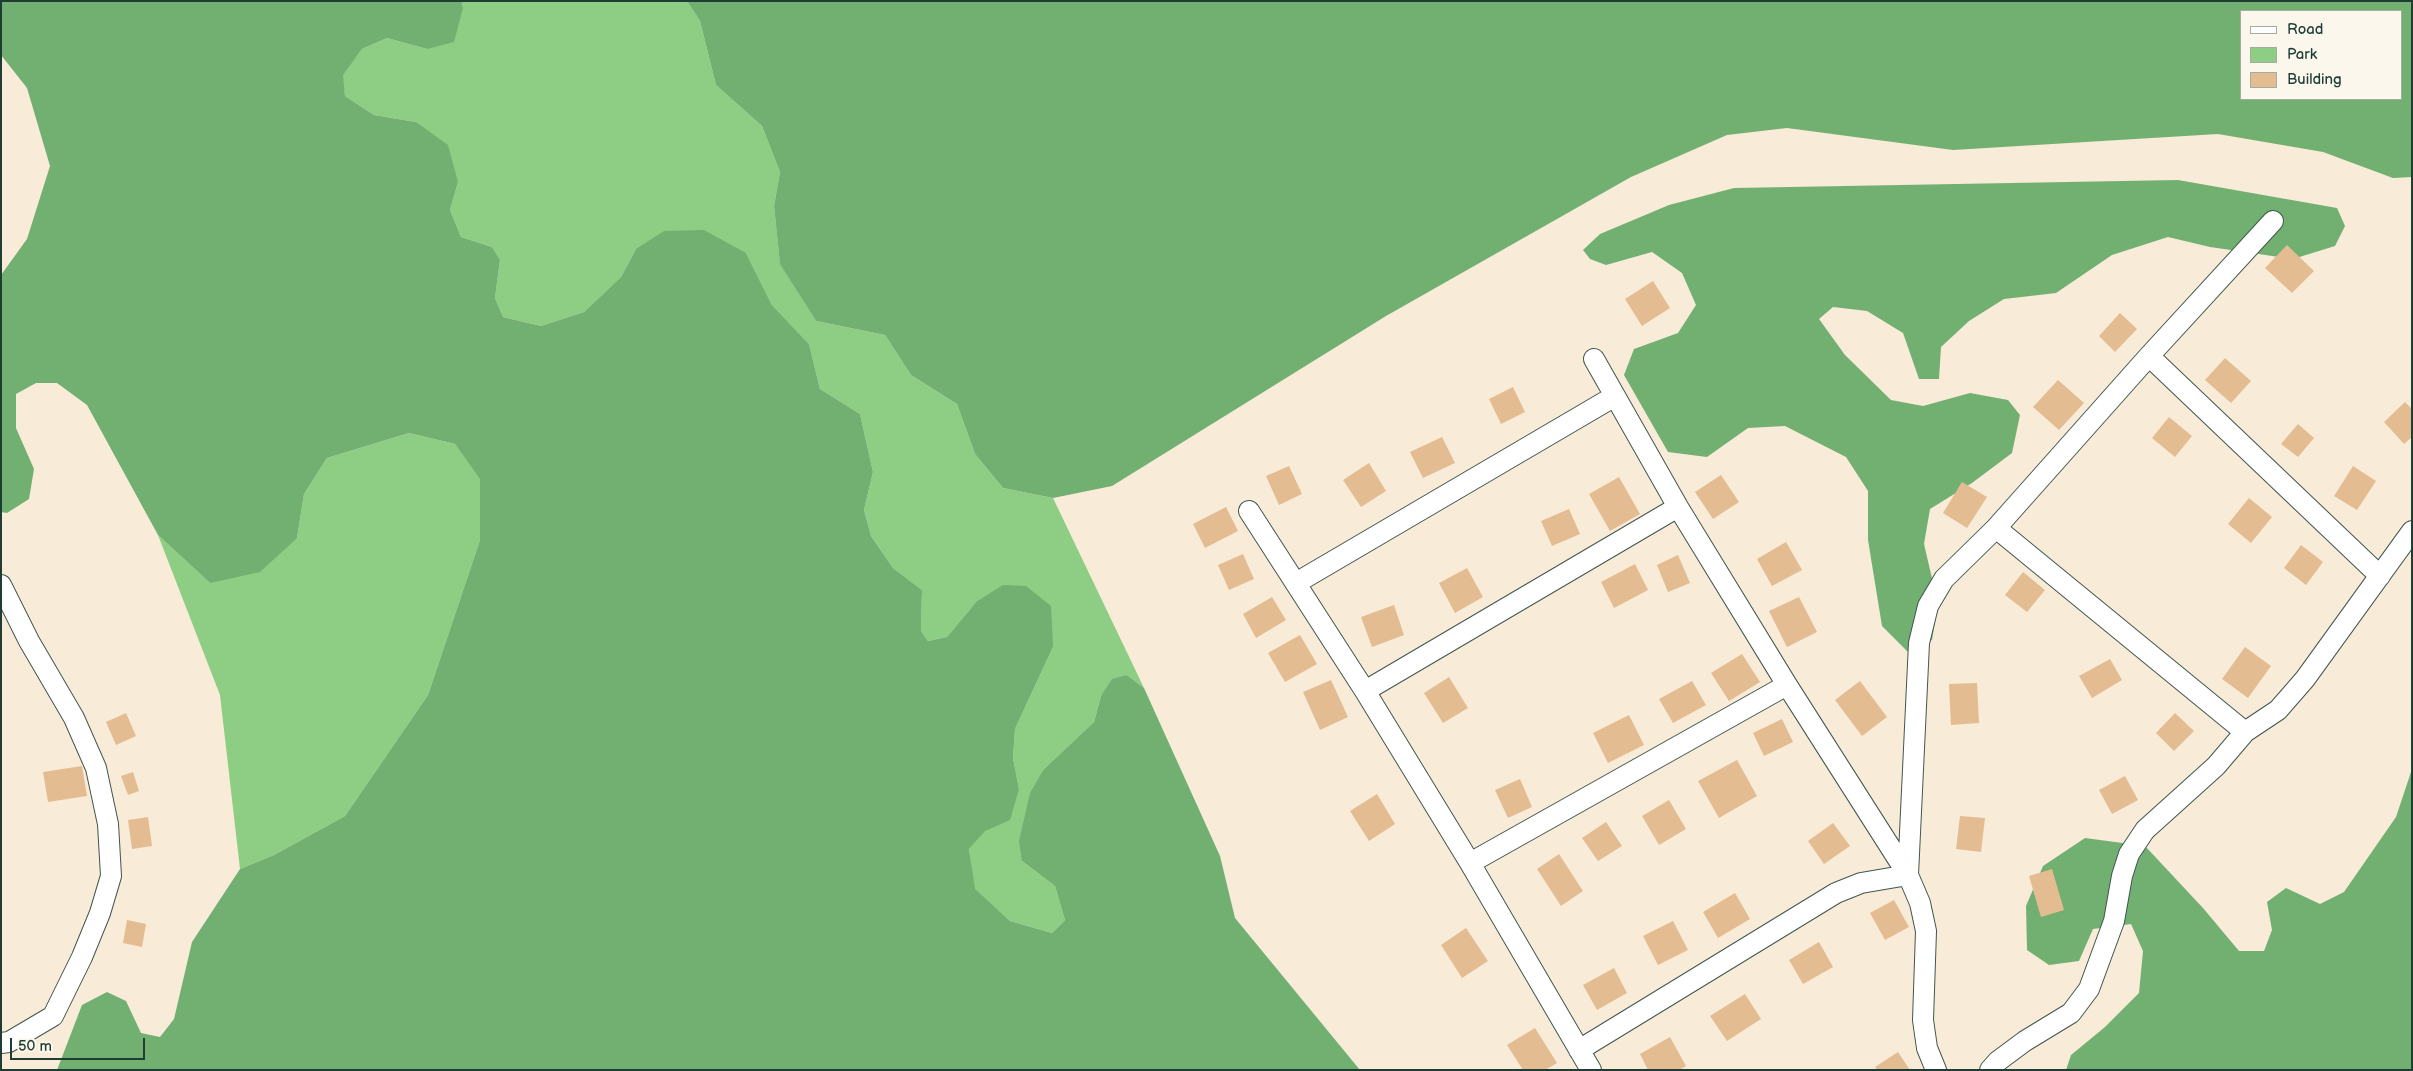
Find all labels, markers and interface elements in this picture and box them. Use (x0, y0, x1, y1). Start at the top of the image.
legend (2240, 10, 2403, 100)
text: Road (2287, 20, 2323, 39)
text: Park (2287, 45, 2317, 64)
text: Building (2287, 70, 2342, 89)
scale bar (12, 1028, 148, 1060)
text: 50 m (18, 1037, 52, 1056)

